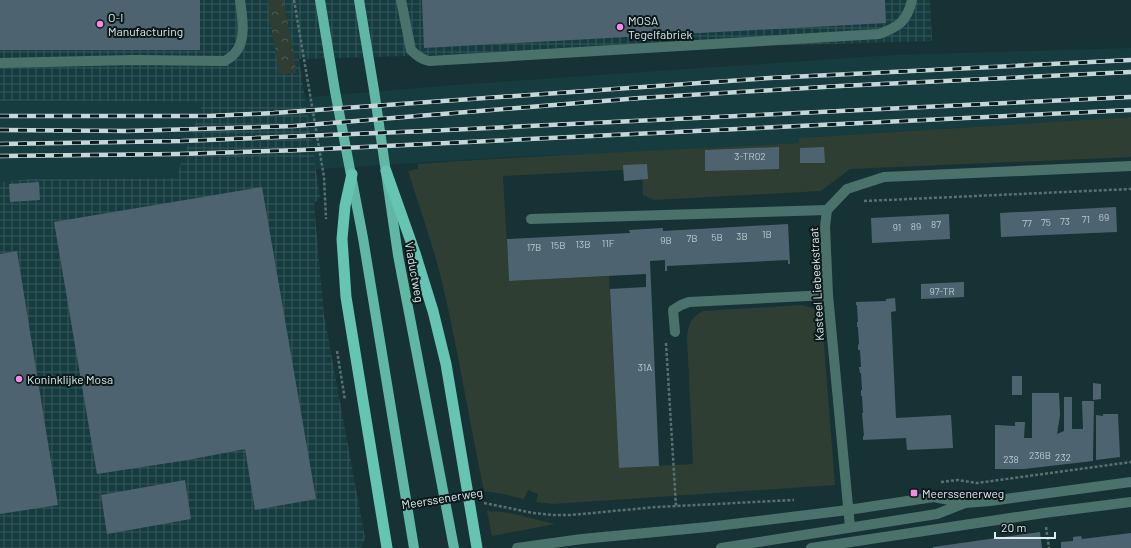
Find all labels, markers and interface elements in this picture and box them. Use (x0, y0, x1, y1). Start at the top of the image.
place label: O-I Manufacturing (108, 10, 183, 38)
place label: MOSA Tegelfabriek (628, 13, 693, 41)
marker: O-I Manufacturing (95, 19, 105, 29)
marker: MOSA Tegelfabriek (615, 22, 625, 32)
house number: 3-TR02 (734, 150, 766, 162)
house number: 69 (1099, 211, 1109, 223)
house number: 71 (1082, 213, 1090, 225)
house number: 73 (1060, 215, 1070, 227)
house number: 75 (1041, 216, 1051, 228)
house number: 77 (1022, 217, 1032, 229)
house number: 87 (931, 218, 941, 230)
house number: 89 (911, 220, 921, 232)
house number: 91 (893, 221, 901, 233)
street label: Kasteel Liebeekstraat (806, 227, 826, 341)
house number: 1B (762, 228, 772, 240)
house number: 3B (736, 230, 748, 242)
house number: 5B (711, 231, 723, 243)
house number: 7B (687, 232, 698, 244)
house number: 9B (660, 234, 672, 246)
house number: 11F (602, 237, 615, 249)
house number: 13B (576, 238, 590, 250)
house number: 15B (551, 239, 565, 251)
street label: Viaductweg (403, 241, 427, 303)
house number: 17B (527, 241, 541, 253)
house number: 97-TR (929, 285, 955, 297)
house number: 31A (638, 361, 652, 373)
place label: Koninklijke Mosa (27, 372, 113, 386)
marker: Koninklijke Mosa (14, 374, 24, 384)
house number: 236B (1029, 449, 1051, 461)
house number: 232 (1055, 451, 1071, 463)
house number: 238 (1003, 453, 1019, 465)
street label: Meerssenerweg (400, 485, 484, 511)
place label: Meerssenerweg (922, 486, 1004, 500)
marker: Meerssenerweg (909, 488, 919, 498)
scale bar (995, 514, 1055, 540)
text: 20 m (1001, 520, 1027, 534)

